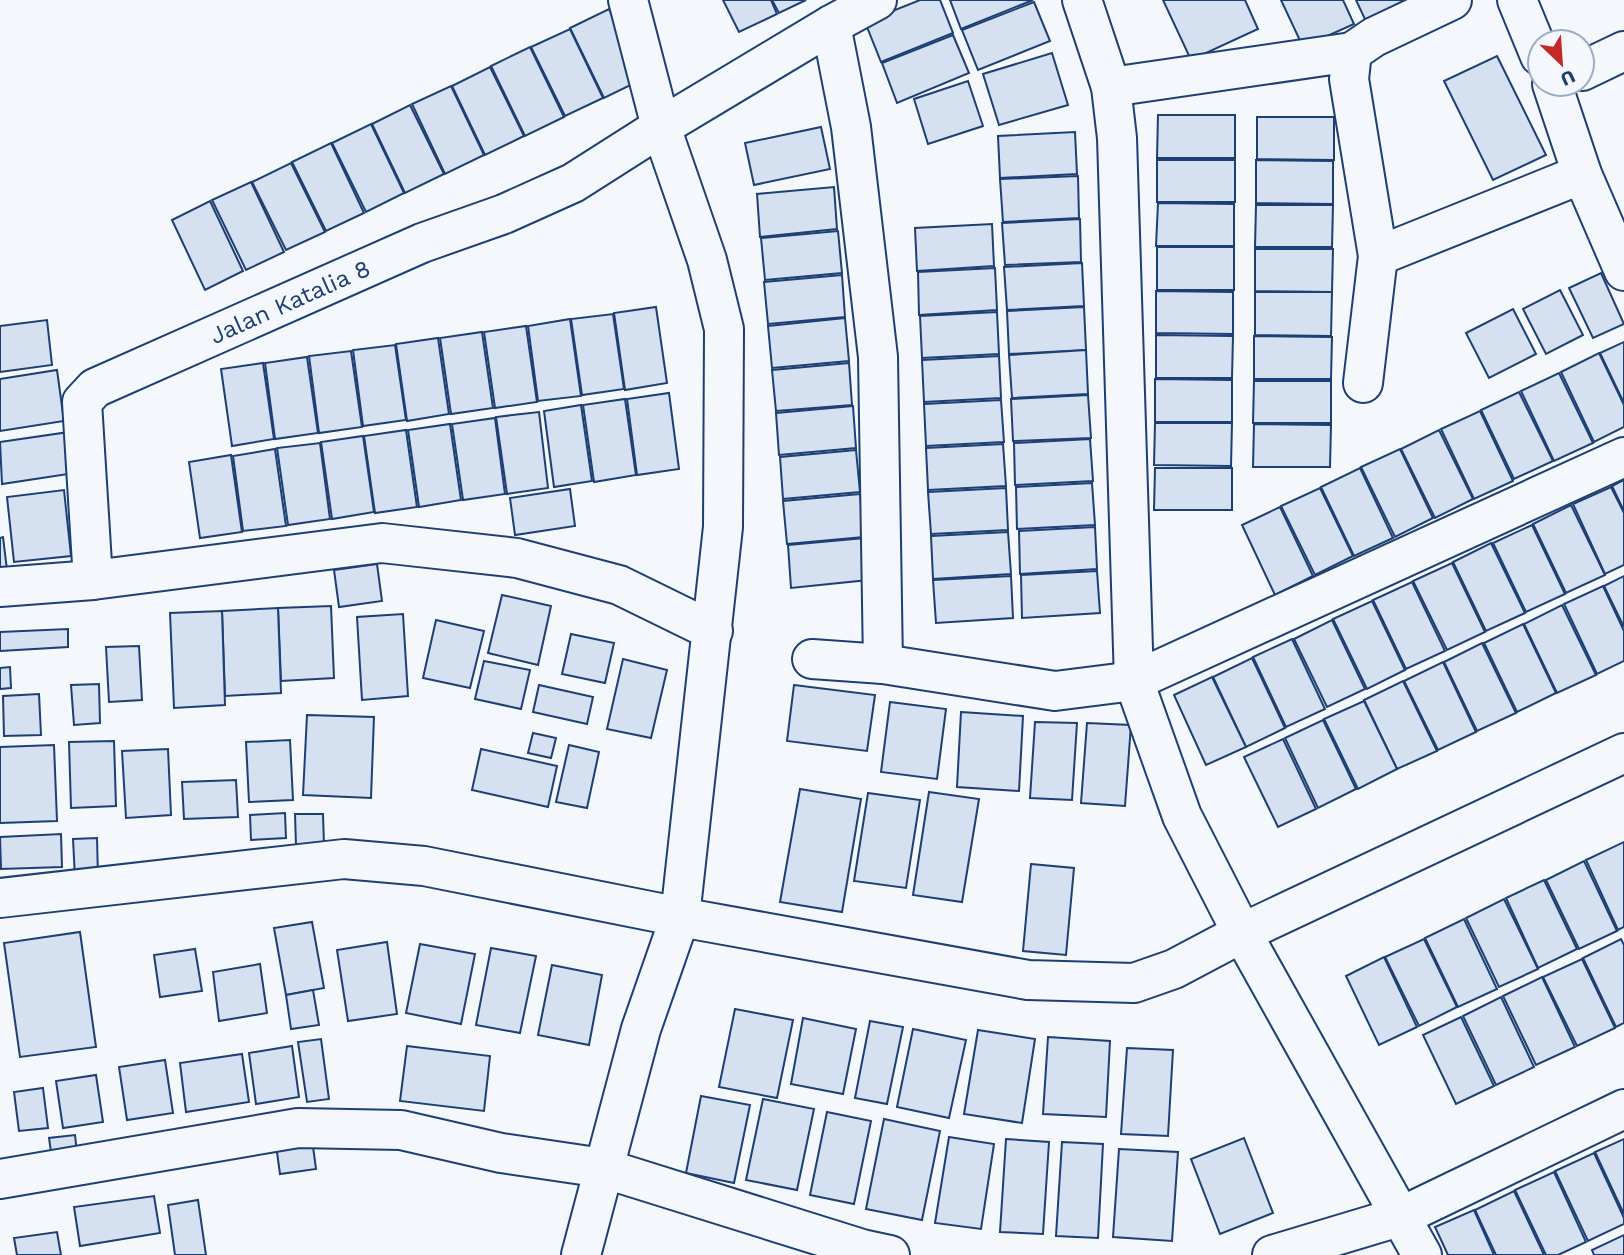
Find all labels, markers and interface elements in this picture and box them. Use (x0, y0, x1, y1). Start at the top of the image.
north arrow (1526, 28, 1596, 98)
text: U (1557, 65, 1579, 91)
street label: Jalan Katalia 8 (205, 254, 375, 350)

